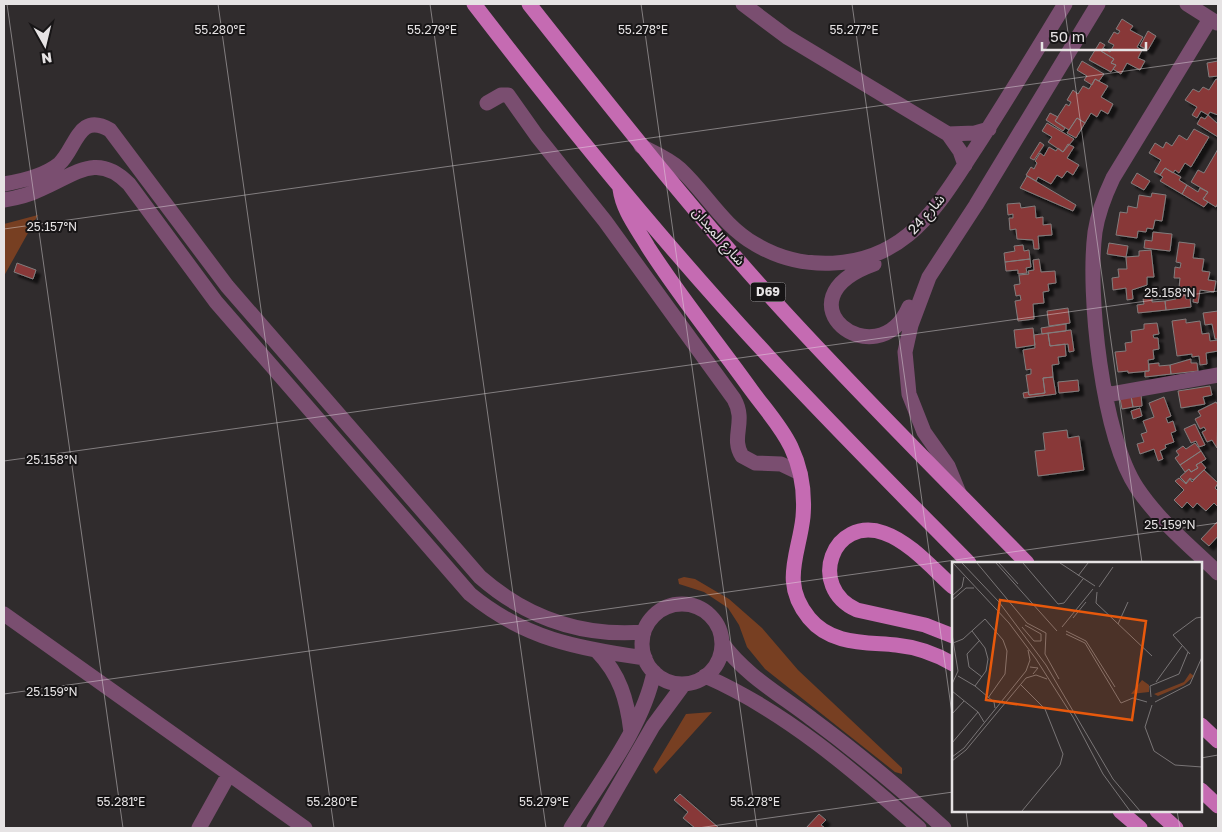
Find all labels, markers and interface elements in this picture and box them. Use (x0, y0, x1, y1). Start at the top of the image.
north arrow (20, 20, 70, 70)
scale bar (1042, 20, 1146, 52)
text: 55.280°E (194, 22, 246, 37)
text: 55.279°E (407, 22, 457, 37)
text: 55.278°E (618, 22, 668, 37)
text: 55.277°E (829, 22, 879, 37)
text: 50 m (1050, 27, 1085, 45)
text: N (40, 49, 53, 68)
street label: شارع 24 (904, 190, 950, 239)
street label: شارع الميدان (687, 203, 749, 270)
text: 25.157°N (27, 219, 77, 234)
road number: D69 (750, 282, 786, 302)
text: 25.158°N (1144, 285, 1196, 300)
text: 25.158°N (26, 452, 78, 467)
text: 25.159°N (1144, 517, 1196, 532)
inset map (952, 562, 1202, 812)
text: 25.159°N (26, 684, 78, 699)
text: 55.281°E (97, 794, 145, 809)
text: 55.280°E (306, 794, 358, 809)
text: 55.279°E (519, 794, 569, 809)
text: 55.278°E (730, 794, 780, 809)

